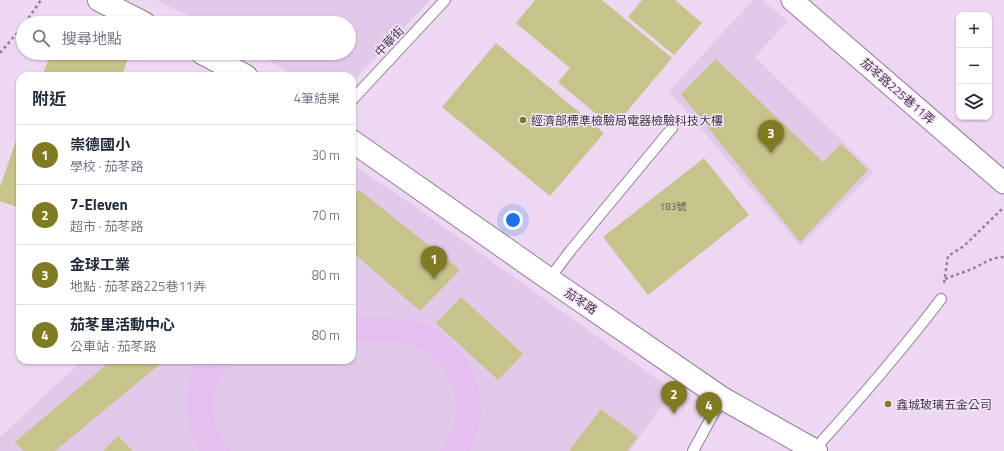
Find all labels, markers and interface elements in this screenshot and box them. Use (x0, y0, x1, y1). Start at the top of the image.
map controls (956, 12, 992, 120)
button: + (956, 12, 992, 48)
search box (16, 16, 356, 60)
street label: 中華街 (370, 21, 408, 61)
icon: search (30, 27, 52, 49)
text: 搜尋地點 (62, 27, 122, 50)
button: − (956, 48, 992, 84)
street label: 茄苳路225巷11弄 (856, 53, 940, 129)
button: layers (956, 84, 992, 120)
text: 附近 (32, 86, 66, 112)
text: 4筆結果 (294, 88, 340, 108)
place label: 經濟部標準檢驗局電器檢驗科技大樓 (531, 111, 723, 130)
marker: 經濟部標準檢驗局電器檢驗科技大樓 (518, 115, 528, 125)
pin: 3 (758, 120, 784, 153)
text: 崇德國小 (70, 133, 130, 156)
text: 1 (41, 145, 49, 165)
text: 30 m (312, 145, 340, 165)
text: 學校 · 茄苳路 (70, 156, 144, 176)
text: 7-Eleven (70, 193, 128, 216)
house number: 183號 (660, 199, 686, 214)
text: 2 (41, 205, 49, 225)
text: 70 m (312, 205, 340, 225)
your location (503, 210, 523, 230)
text: 超市 · 茄苳路 (70, 216, 144, 236)
pin: 1 (421, 246, 447, 279)
text: 金球工業 (70, 253, 130, 276)
text: 3 (41, 265, 49, 285)
text: 80 m (312, 265, 340, 285)
text: 地點 · 茄苳路225巷11弄 (70, 276, 206, 296)
street label: 茄苳路 (561, 283, 601, 319)
text: 茄苳里活動中心 (70, 313, 175, 336)
text: 4 (41, 325, 49, 345)
text: 80 m (312, 325, 340, 345)
text: 公車站 · 茄苳路 (70, 336, 157, 356)
pin: 2 (661, 381, 687, 414)
pin: 4 (696, 392, 722, 425)
place label: 鑫城玻璃五金公司 (896, 395, 992, 414)
marker: 鑫城玻璃五金公司 (883, 399, 893, 409)

